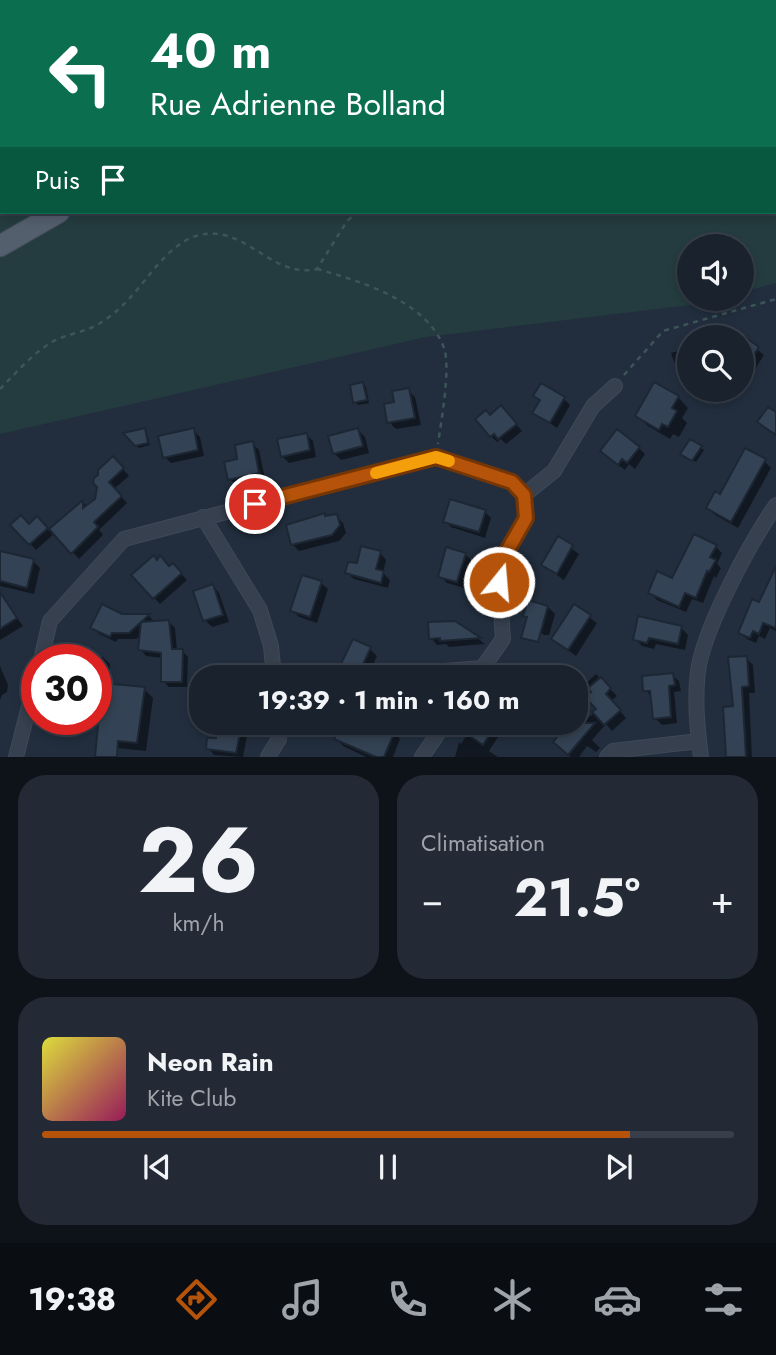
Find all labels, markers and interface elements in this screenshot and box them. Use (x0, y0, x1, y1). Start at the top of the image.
text: 40 m (150, 16, 272, 86)
icon: left (35, 28, 126, 119)
text: Rue Adrienne Bolland (150, 81, 446, 127)
text: Puis (35, 161, 80, 199)
icon: arrive (94, 161, 132, 199)
map controls (677, 234, 754, 402)
button: sound (677, 234, 754, 311)
button: search (677, 325, 754, 402)
pin (225, 474, 285, 534)
icon: arrive (236, 485, 274, 523)
position arrow (462, 545, 536, 619)
speed limit sign: 30 (21, 644, 112, 735)
text: 19:39 · 1 min · 160 m (258, 681, 519, 719)
text: 26 (138, 795, 259, 926)
text: Climatisation (421, 826, 545, 860)
text: 21.5° (514, 860, 640, 936)
text: − (421, 872, 443, 927)
text: + (711, 872, 734, 927)
text: km/h (173, 906, 224, 940)
text: Neon Rain (147, 1043, 274, 1081)
text: Kite Club (147, 1081, 236, 1115)
icon: previous (138, 1148, 176, 1186)
icon: pause (369, 1148, 407, 1186)
icon: next (600, 1148, 638, 1186)
icon: directions (172, 1275, 221, 1324)
icon: music (278, 1275, 327, 1324)
icon: phone (383, 1275, 432, 1324)
icon: climate (488, 1275, 537, 1324)
icon: car (593, 1275, 642, 1324)
icon: filters (699, 1275, 748, 1324)
text: 19:38 (28, 1276, 116, 1322)

